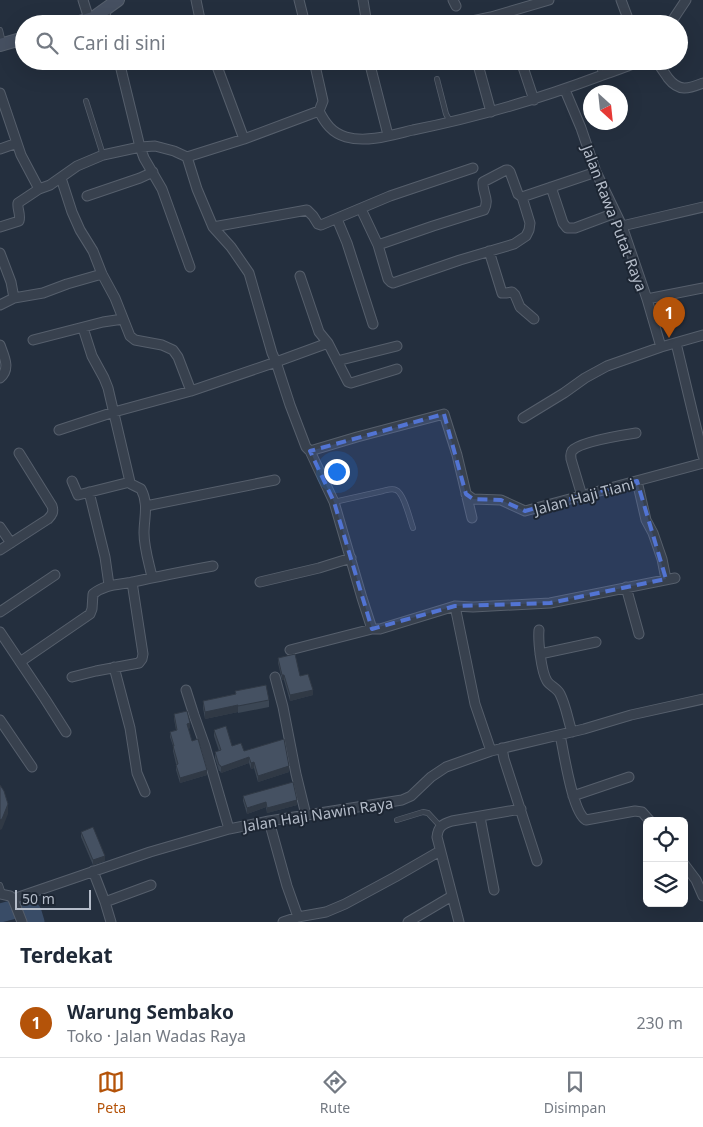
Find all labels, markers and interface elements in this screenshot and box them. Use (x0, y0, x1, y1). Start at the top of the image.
search box (15, 15, 688, 70)
icon: search (33, 29, 61, 57)
text: Cari di sini (73, 30, 166, 56)
north arrow (583, 85, 628, 130)
street label: Jalan Rawa Putat Raya (577, 140, 652, 294)
pin: 1 (653, 297, 685, 338)
your location (324, 459, 350, 485)
street label: Jalan Haji Tiani (530, 473, 636, 519)
street label: Jalan Haji Nawin Raya (240, 792, 394, 836)
map controls (643, 817, 688, 907)
button: locate (643, 817, 688, 862)
button: layers (643, 862, 688, 907)
scale bar (15, 887, 91, 910)
text: 50 m (22, 889, 55, 908)
text: Terdekat (20, 941, 113, 969)
text: Warung Sembako (67, 999, 234, 1025)
text: 1 (31, 1012, 41, 1034)
text: 230 m (636, 1012, 683, 1034)
text: Toko · Jalan Wadas Raya (67, 1025, 246, 1047)
tab: Peta (97, 1068, 126, 1117)
tab: Rute (320, 1068, 350, 1117)
tab: Disimpan (544, 1068, 606, 1117)

